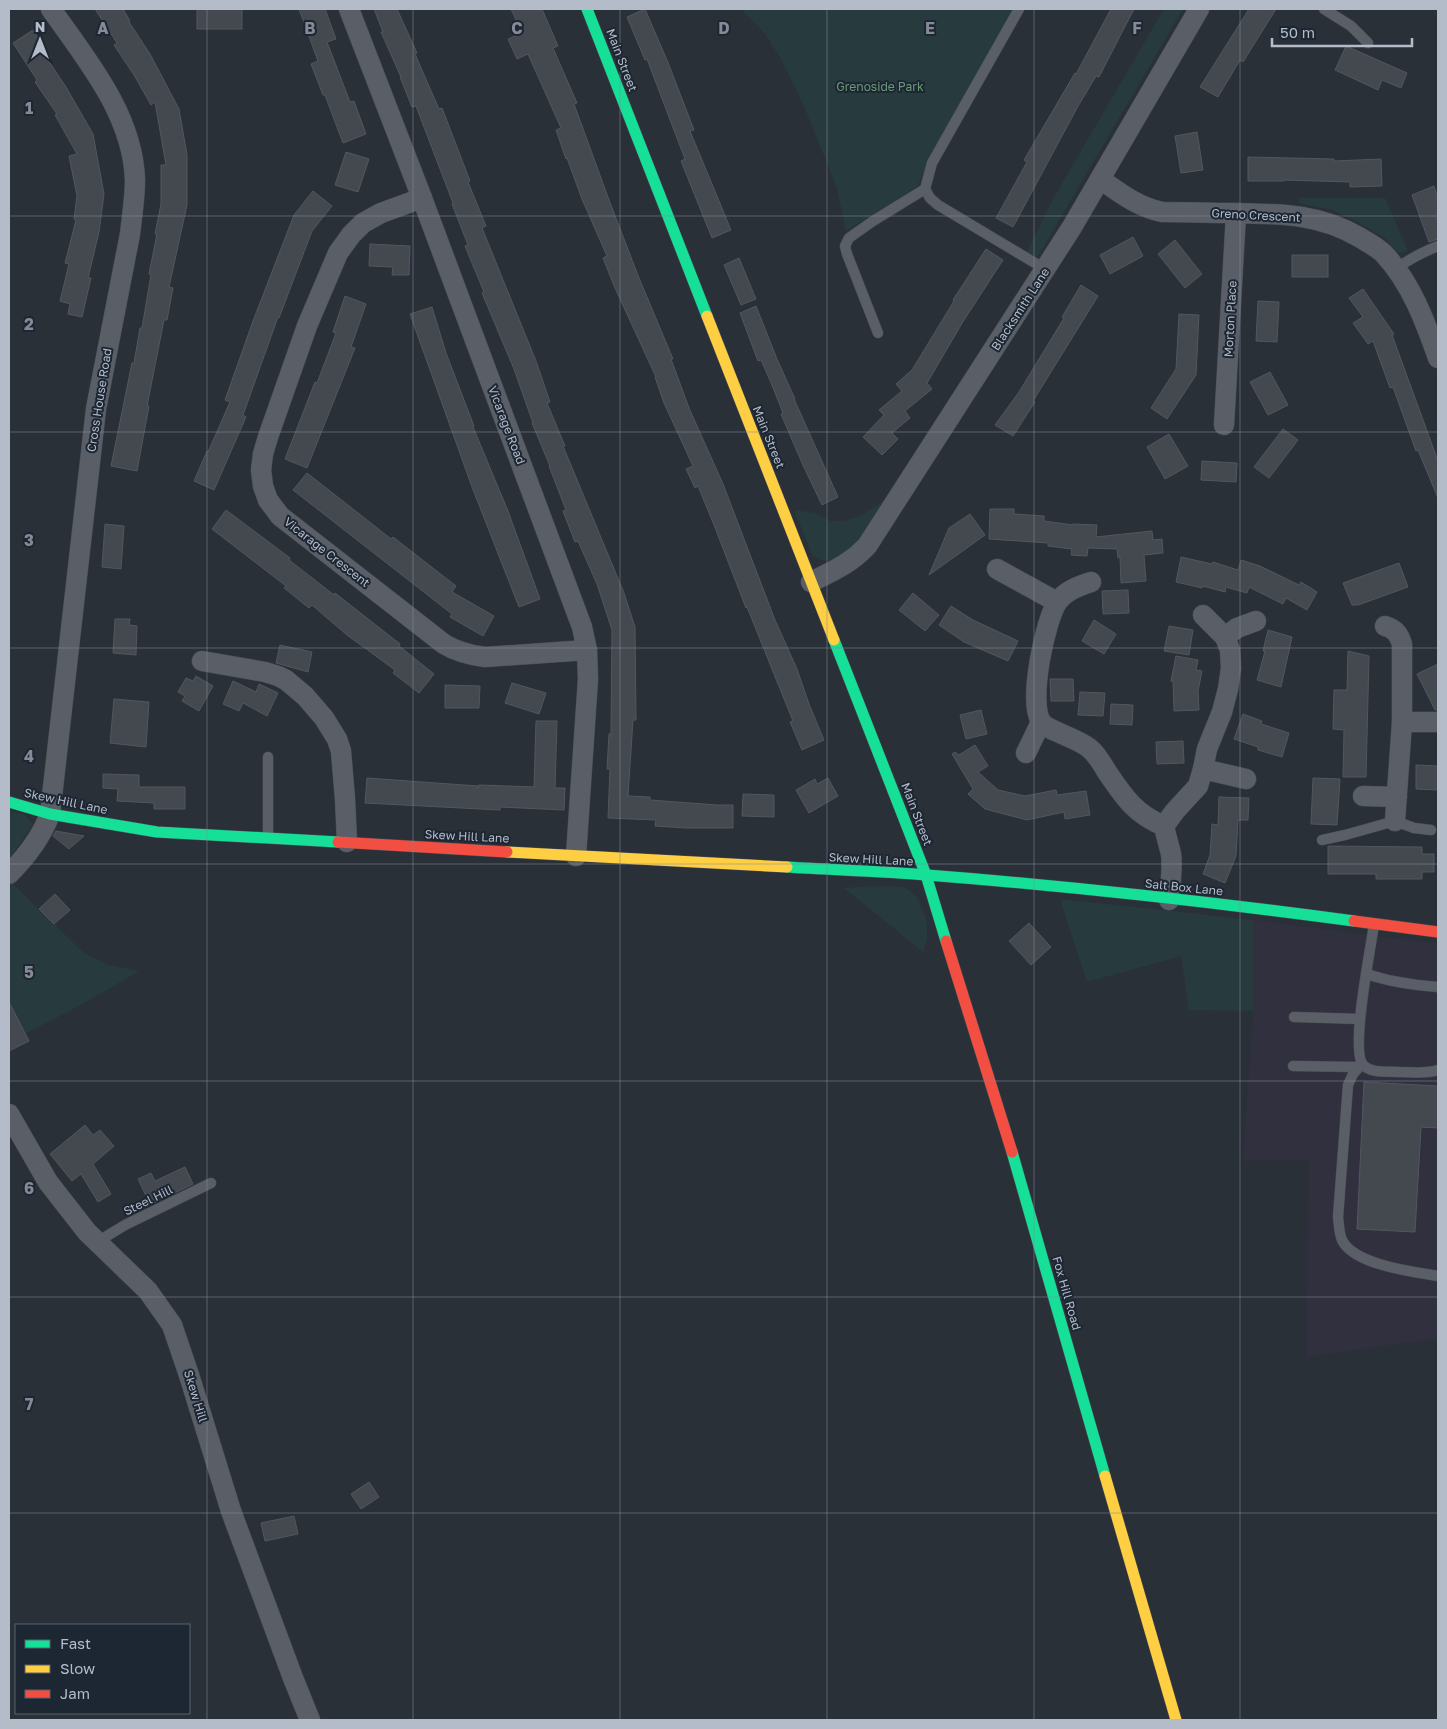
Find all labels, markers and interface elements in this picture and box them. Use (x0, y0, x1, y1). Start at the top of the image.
north arrow (15, 15, 65, 65)
scale bar (1272, 15, 1412, 47)
text: N (35, 18, 45, 35)
text: A (97, 18, 109, 38)
text: B (304, 18, 316, 38)
text: C (511, 18, 523, 38)
text: D (718, 18, 730, 38)
text: E (925, 18, 935, 38)
text: F (1132, 18, 1142, 38)
text: 50 m (1280, 23, 1315, 41)
street label: Main Street (603, 26, 641, 94)
park label: Grenoside Park (836, 79, 924, 94)
text: 1 (25, 98, 33, 118)
street label: Greno Crescent (1211, 205, 1301, 225)
street label: Blacksmith Lane (988, 265, 1052, 353)
street label: Morton Place (1221, 280, 1240, 358)
text: 2 (24, 314, 34, 334)
street label: Cross House Road (83, 347, 115, 453)
street label: Vicarage Road (485, 384, 529, 466)
street label: Main Street (750, 403, 788, 471)
street label: Vicarage Crescent (281, 514, 373, 590)
text: 3 (24, 530, 34, 550)
text: 4 (24, 746, 34, 766)
street label: Main Street (898, 780, 936, 848)
street label: Skew Hill Lane (23, 785, 109, 817)
street label: Skew Hill Lane (424, 826, 510, 846)
street label: Skew Hill Lane (828, 849, 914, 869)
street label: Salt Box Lane (1144, 875, 1224, 899)
text: 5 (24, 962, 34, 982)
text: 6 (24, 1178, 34, 1198)
street label: Steel Hill (121, 1182, 175, 1218)
street label: Fox Hill Road (1049, 1254, 1085, 1332)
street label: Skew Hill (181, 1368, 211, 1424)
text: 7 (25, 1394, 34, 1414)
legend (15, 1624, 190, 1714)
text: Fast (60, 1634, 91, 1652)
text: Slow (60, 1659, 95, 1677)
text: Jam (60, 1684, 90, 1702)

